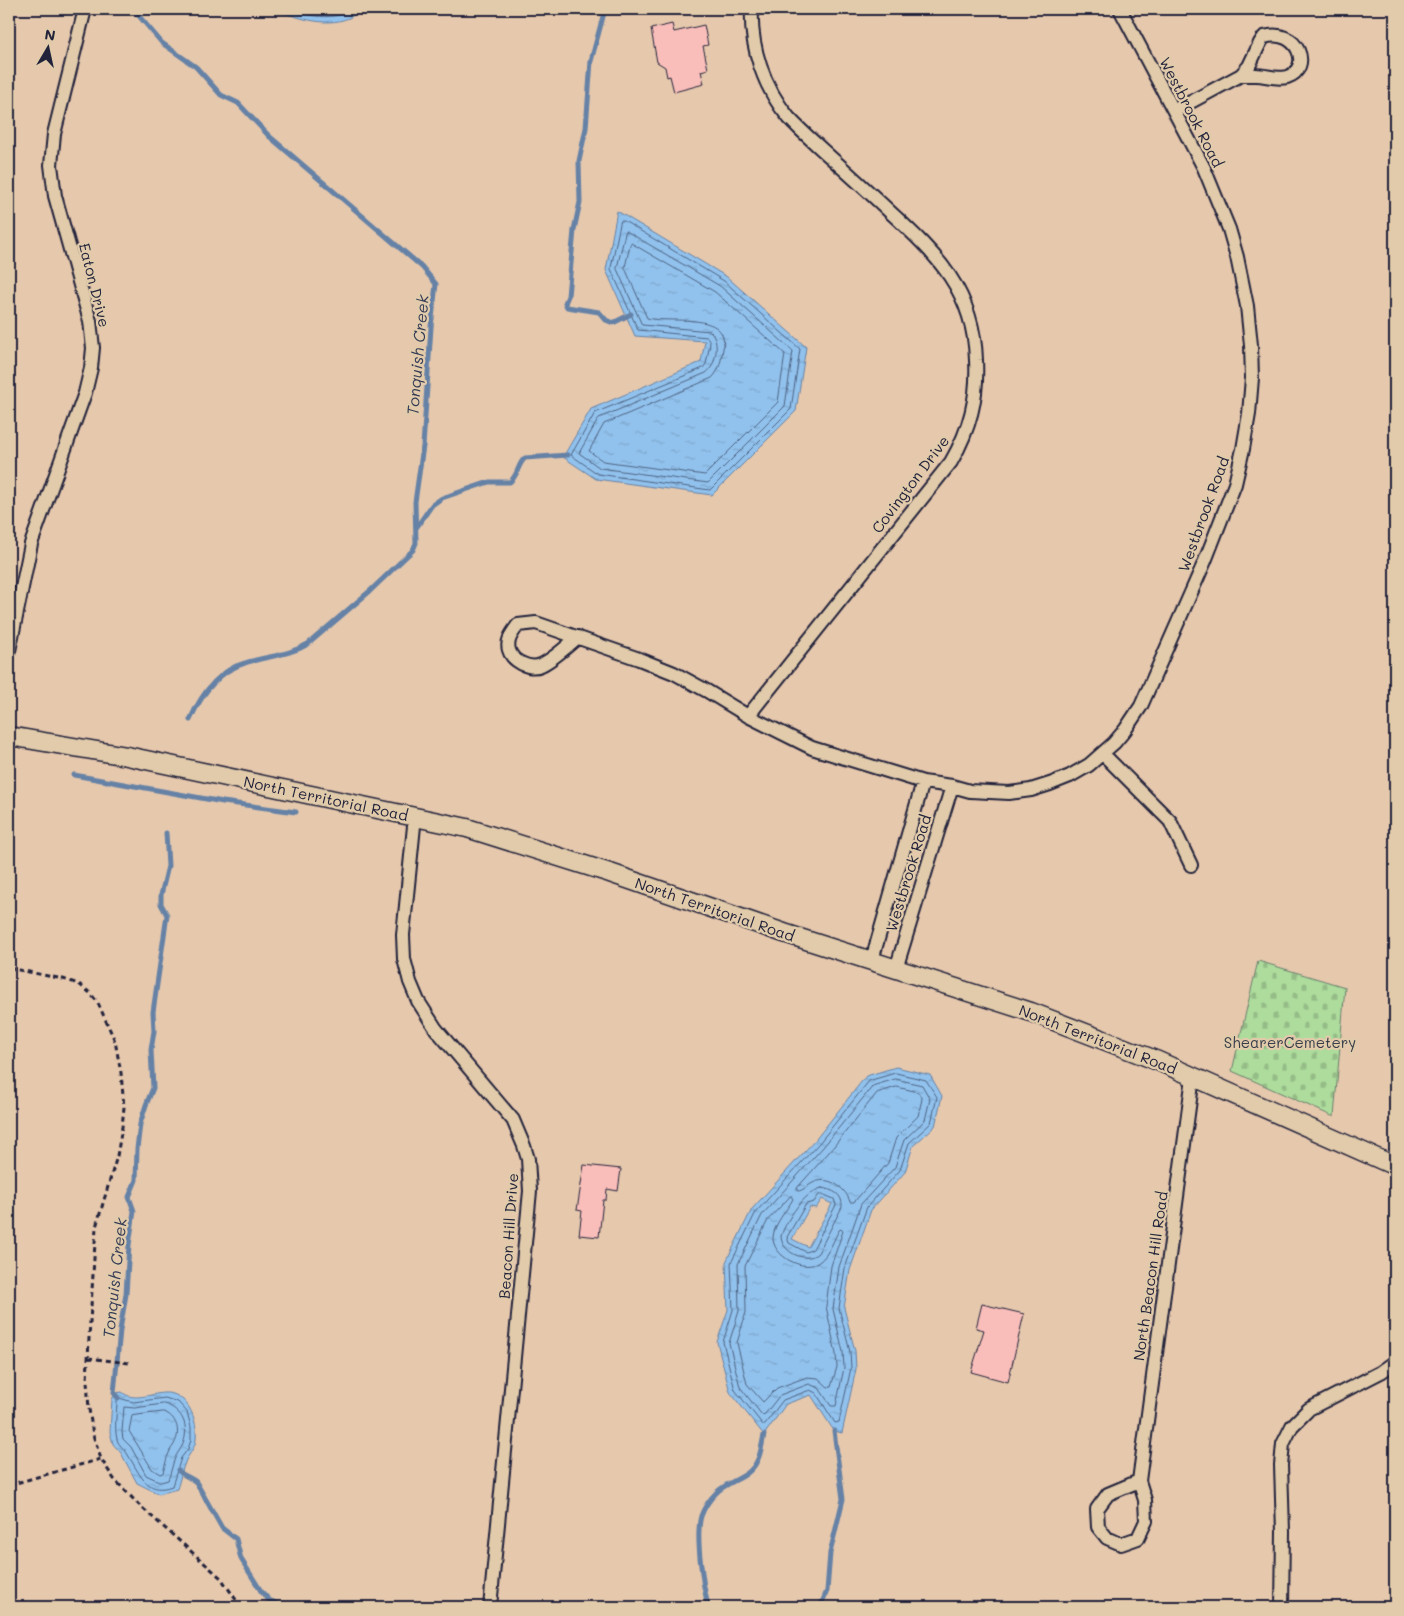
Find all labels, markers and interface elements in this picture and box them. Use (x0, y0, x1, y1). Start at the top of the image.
north arrow (22, 22, 72, 72)
text: N (43, 24, 57, 45)
street label: Westbrook Road (1156, 53, 1228, 171)
street label: Eaton Drive (75, 241, 115, 329)
water label: Tonquish Creek (401, 293, 433, 416)
street label: Covington Drive (867, 431, 953, 537)
street label: Westbrook Road (1173, 454, 1233, 574)
street label: North Territorial Road (242, 771, 410, 825)
street label: Westbrook Road (881, 812, 935, 934)
street label: North Territorial Road (633, 872, 797, 946)
street label: North Territorial Road (1016, 1000, 1180, 1078)
park label: ShearerCemetery (1224, 1032, 1356, 1052)
street label: Beacon Hill Drive (494, 1172, 522, 1300)
street label: North Beacon Hill Road (1128, 1190, 1172, 1362)
water label: Tonquish Creek (97, 1216, 131, 1339)

